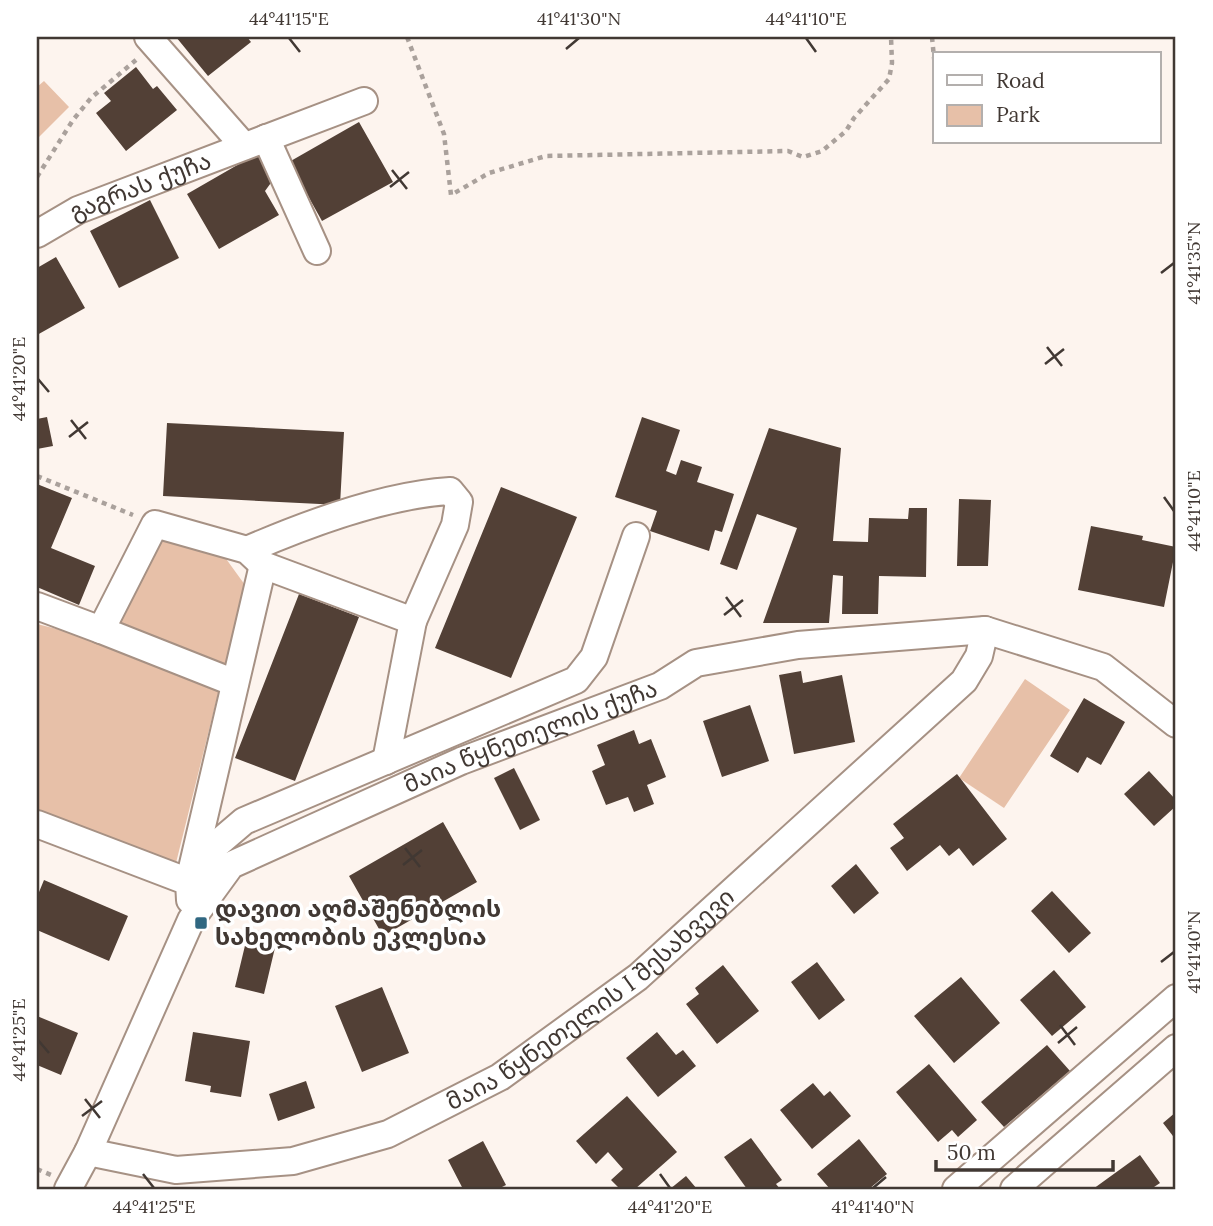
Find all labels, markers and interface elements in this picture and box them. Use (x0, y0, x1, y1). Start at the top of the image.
text: 44°41'15"E (249, 7, 329, 30)
text: 41°41'30"N (537, 7, 621, 30)
text: 44°41'10"E (765, 7, 847, 30)
legend (933, 52, 1160, 144)
text: Road (996, 67, 1045, 94)
text: Park (996, 101, 1040, 128)
street label: გაგრას ქუჩა (63, 145, 215, 227)
text: 41°41'35"N (1182, 222, 1205, 304)
text: 44°41'20"E (7, 337, 30, 421)
text: 44°41'10"E (1182, 470, 1205, 552)
street label: მაია წყნეთელის ქუჩა (398, 672, 662, 800)
street label: მაია წყნეთელის I შესახვევი (441, 881, 741, 1117)
place label: დავით აღმაშენებლის სახელობის ეკლესია (215, 893, 501, 952)
text: 41°41'40"N (1182, 910, 1205, 994)
marker: დავით აღმაშენებლის სახელობის ეკლესია (193, 915, 209, 931)
text: 44°41'25"E (7, 999, 30, 1081)
scale bar (936, 1128, 1113, 1172)
text: 50 m (947, 1139, 996, 1166)
text: 44°41'25"E (113, 1195, 195, 1218)
text: 44°41'20"E (628, 1195, 712, 1218)
text: 41°41'40"N (831, 1195, 915, 1218)

